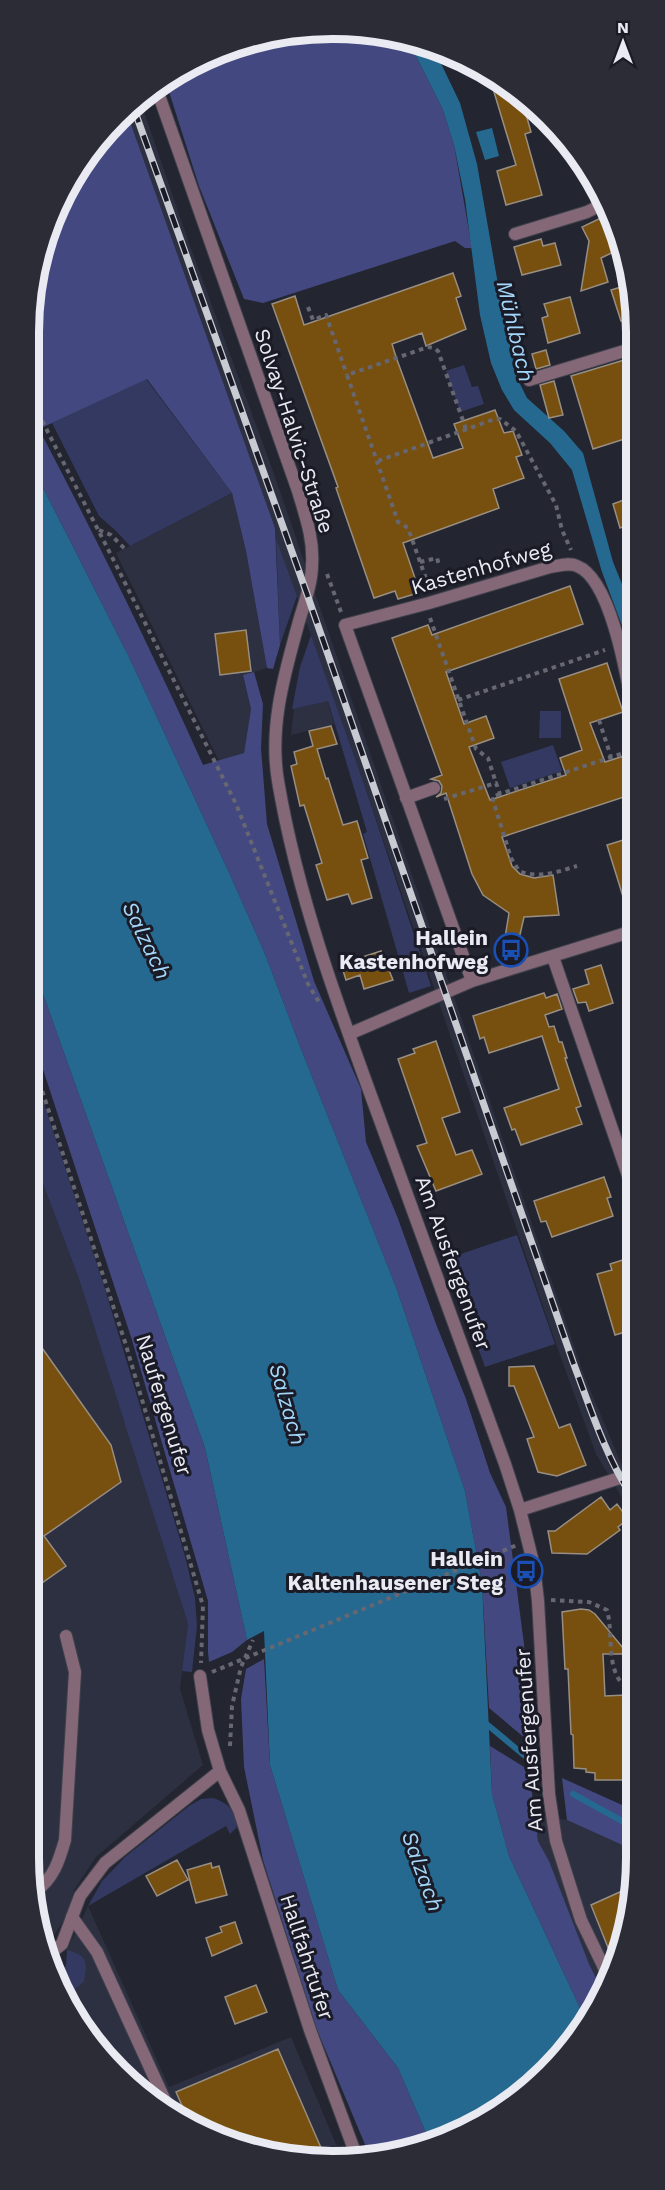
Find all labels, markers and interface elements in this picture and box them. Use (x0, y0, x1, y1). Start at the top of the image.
north arrow (593, 12, 653, 72)
text: N (617, 18, 629, 37)
water label: Mühlbach (492, 278, 539, 384)
street label: Solvay-Halvic-Straße (250, 325, 339, 536)
street label: Kastenhofweg (408, 535, 555, 599)
water label: Salzach (117, 897, 176, 983)
place label: Hallein Kastenhofweg (339, 925, 488, 974)
bus stop icon: Hallein Kastenhofweg (493, 932, 529, 968)
street label: Am Ausfergenufer (410, 1172, 497, 1354)
street label: Naufergenufer (131, 1331, 198, 1479)
water label: Salzach (264, 1360, 311, 1448)
place label: Hallein Kaltenhausener Steg (288, 1546, 503, 1595)
bus stop icon: Hallein Kaltenhausener Steg (508, 1553, 544, 1589)
street label: Am Ausfergenufer (510, 1647, 547, 1833)
water label: Salzach (396, 1828, 449, 1915)
street label: Hallfahrtufer (275, 1891, 340, 2023)

